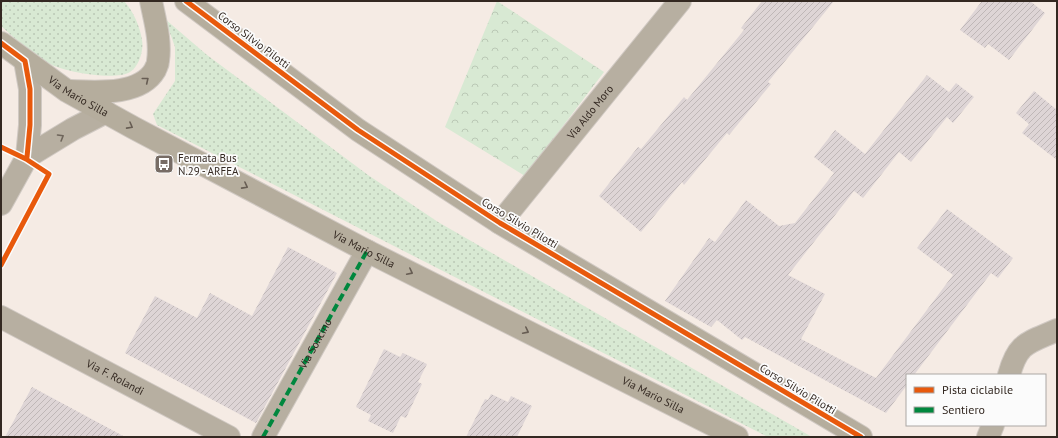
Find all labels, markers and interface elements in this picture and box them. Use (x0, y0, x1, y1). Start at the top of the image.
street label: Corso Silvio Pilotti (215, 8, 293, 72)
street label: Via Mario Silla (45, 72, 111, 120)
one-way arrow (141, 78, 148, 85)
street label: Via Aldo Moro (563, 82, 616, 143)
one-way arrow (126, 121, 133, 128)
one-way arrow (57, 134, 64, 141)
place label: Fermata Bus N.29 - ARFEA (178, 151, 239, 178)
bus stop icon: Fermata Bus N.29 - ARFEA (153, 153, 175, 175)
one-way arrow (241, 182, 248, 189)
street label: Corso Silvio Pilotti (479, 195, 561, 251)
street label: Via Mario Silla (330, 227, 397, 271)
one-way arrow (406, 267, 413, 275)
street label: Via Soncino (295, 316, 335, 372)
one-way arrow (522, 326, 529, 333)
street label: Via F. Rolandi (83, 356, 146, 398)
street label: Corso Silvio Pilotti (757, 361, 839, 417)
street label: Via Mario Silla (619, 373, 687, 416)
legend (906, 374, 1046, 426)
text: Pista ciclabile (942, 382, 1013, 397)
text: Sentiero (942, 402, 985, 417)

